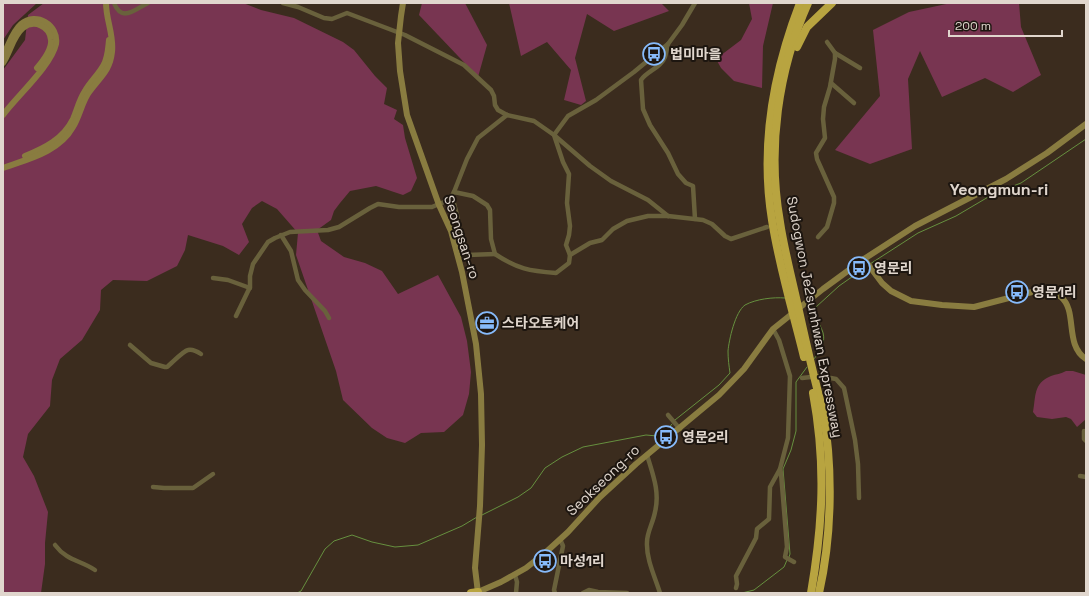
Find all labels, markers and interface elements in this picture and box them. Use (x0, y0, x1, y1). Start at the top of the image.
scale bar (949, 12, 1062, 38)
text: 200 m (955, 18, 991, 34)
bus stop icon: 법미마을 (641, 41, 667, 67)
place label: 법미마을 (670, 45, 722, 63)
district label: Yeongmun-ri (950, 179, 1048, 200)
street label: Seongsan-ro (440, 193, 484, 281)
street label: Sudogwon Je2sunhwan Expressway (783, 195, 847, 439)
bus stop icon: 영문리 (846, 255, 872, 281)
place label: 영문리 (874, 259, 913, 277)
bus stop icon: 영문1리 (1004, 279, 1030, 305)
place label: 영문1리 (1032, 283, 1077, 301)
office icon: 스타오토케어 (474, 310, 500, 336)
place label: 스타오토케어 (502, 314, 579, 332)
bus stop icon: 영문2리 (653, 424, 679, 450)
place label: 영문2리 (682, 428, 729, 446)
street label: Seokseong-ro (563, 441, 643, 519)
bus stop icon: 마성1리 (532, 548, 558, 574)
place label: 마성1리 (560, 552, 605, 570)

